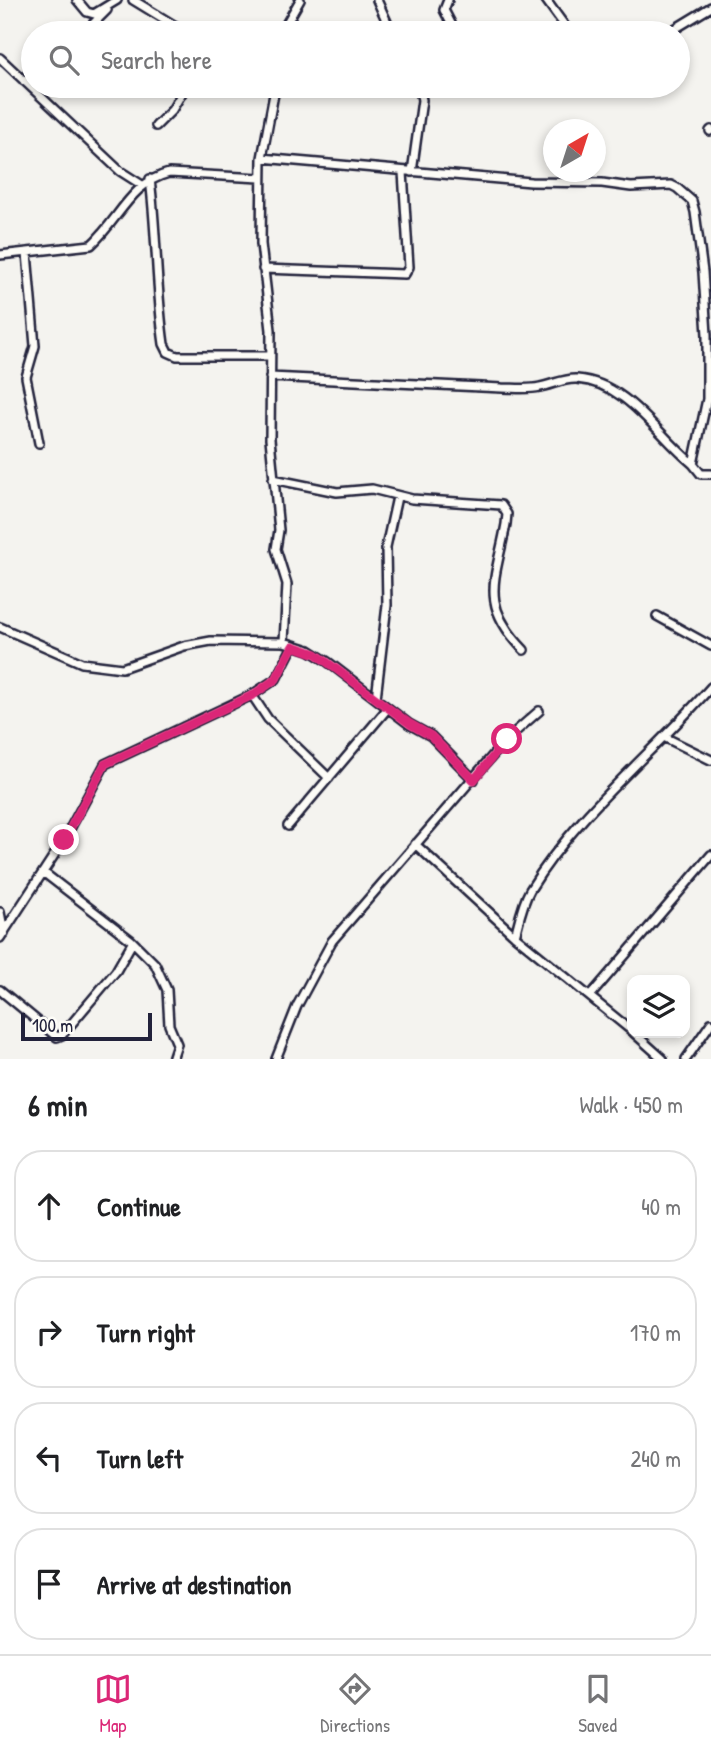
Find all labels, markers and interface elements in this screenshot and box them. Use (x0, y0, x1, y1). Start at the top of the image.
search box (21, 21, 690, 98)
icon: search (45, 41, 83, 79)
text: Search here (101, 42, 212, 77)
north arrow (543, 119, 606, 182)
route start (491, 723, 522, 754)
route end (48, 824, 79, 855)
map controls (627, 975, 690, 1038)
button: layers (627, 975, 690, 1038)
scale bar (21, 1010, 152, 1042)
text: 100 m (32, 1012, 73, 1038)
text: 6 min (28, 1085, 88, 1125)
text: Walk · 450 m (579, 1089, 683, 1120)
icon: ahead (30, 1187, 68, 1225)
text: Continue (97, 1189, 181, 1224)
text: 40 m (641, 1191, 681, 1222)
icon: right (30, 1313, 68, 1351)
text: Turn right (97, 1315, 195, 1350)
text: 170 m (630, 1317, 681, 1348)
icon: left (30, 1439, 68, 1477)
text: Turn left (97, 1441, 183, 1476)
text: 240 m (630, 1443, 681, 1474)
icon: arrive (30, 1565, 68, 1603)
text: Arrive at destination (97, 1567, 292, 1602)
tab: Map (94, 1670, 132, 1738)
tab: Directions (320, 1670, 390, 1738)
tab: Saved (578, 1670, 617, 1738)

